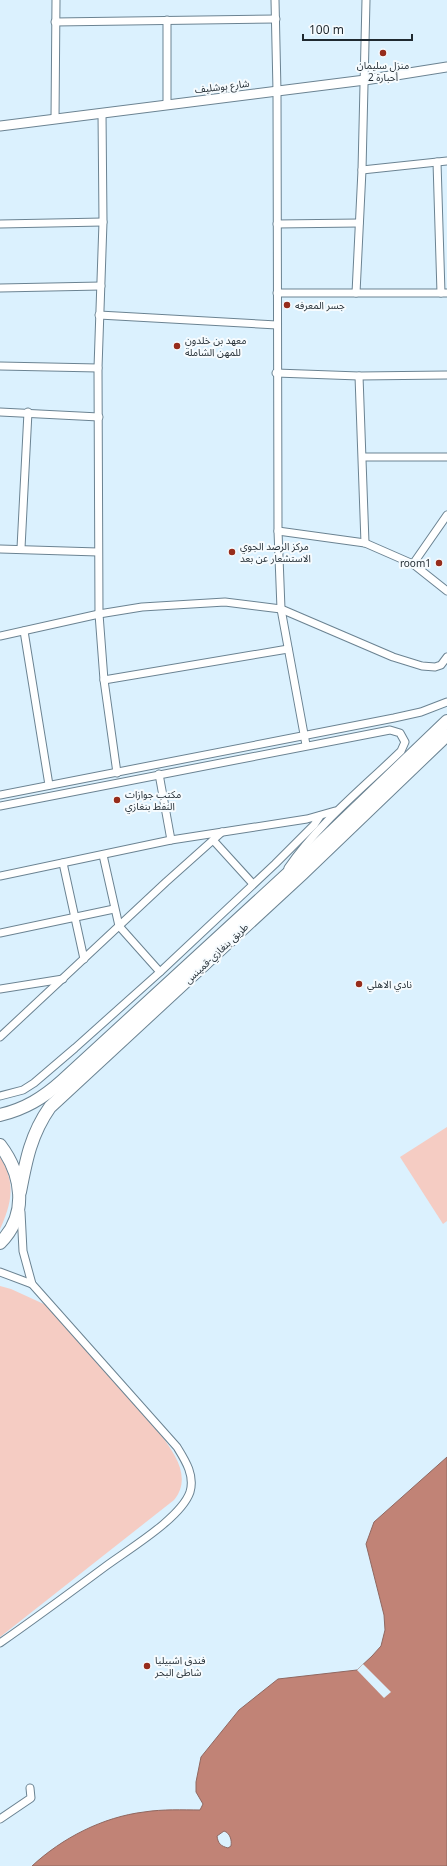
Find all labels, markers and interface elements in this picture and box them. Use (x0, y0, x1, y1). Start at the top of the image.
scale bar (303, 16, 412, 42)
text: 100 m (309, 21, 344, 38)
marker: منزل سليمان أحبارة 2 (378, 48, 388, 58)
place label: منزل سليمان أحبارة 2 (357, 58, 409, 84)
street label: شارع بوشليف (194, 76, 250, 97)
place label: جسر المعرفه (295, 298, 345, 312)
marker: جسر المعرفه (282, 300, 292, 310)
place label: معهد بن خلدون للمهن الشاملة (185, 333, 247, 359)
marker: معهد بن خلدون للمهن الشاملة (172, 341, 182, 351)
place label: مركز الرصد الجوي الاستشعار عن بعد (240, 539, 311, 565)
marker: مركز الرصد الجوي الاستشعار عن بعد (227, 547, 237, 557)
place label: room1 (400, 556, 431, 570)
marker: room1 (434, 558, 444, 568)
place label: مكتب جوازات النفط بنغازي (125, 787, 181, 814)
marker: مكتب جوازات النفط بنغازي (112, 795, 122, 805)
street label: طريق بنغازي-قمينس (181, 919, 252, 987)
place label: نادي الاهلي (367, 977, 412, 992)
marker: نادي الاهلي (354, 979, 364, 989)
place label: فندق اشبيليا شاطئ البحر (154, 1653, 206, 1679)
marker: فندق اشبيليا شاطئ البحر (142, 1661, 152, 1671)

